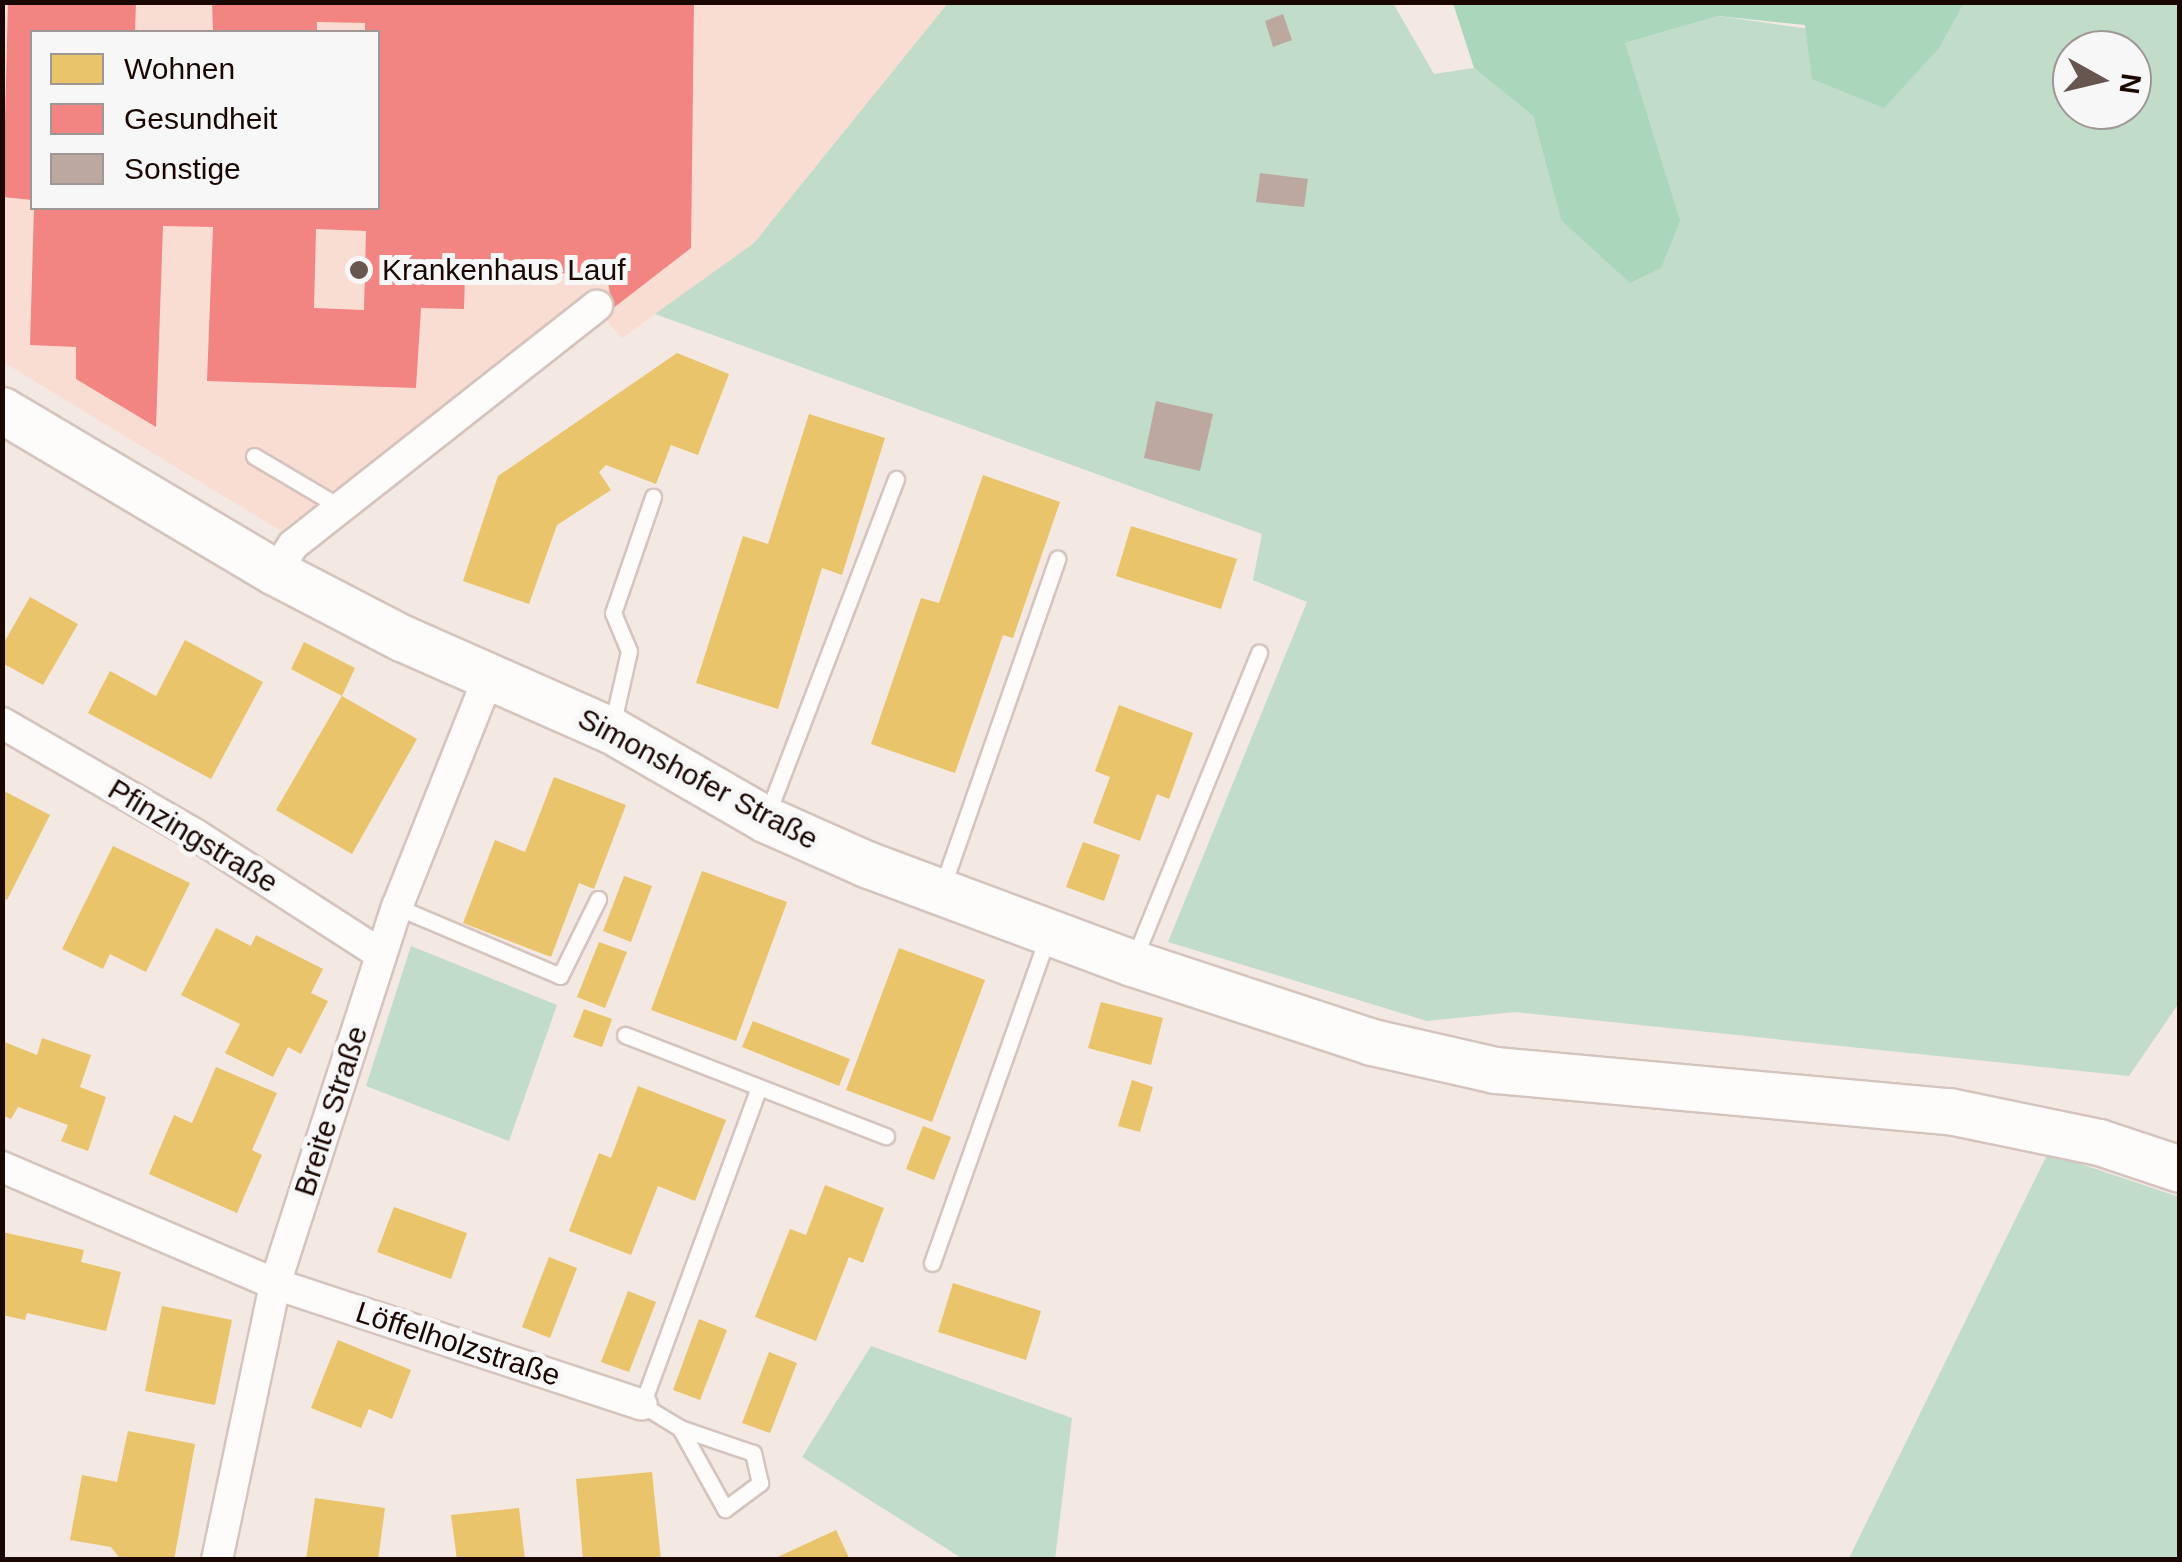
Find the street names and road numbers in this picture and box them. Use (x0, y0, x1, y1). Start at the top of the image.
street label: Simonshofer Straße (572, 700, 824, 858)
street label: Pfinzingstraße (102, 771, 284, 901)
street label: Breite Straße (287, 1021, 375, 1201)
street label: Löffelholzstraße (351, 1294, 565, 1394)

